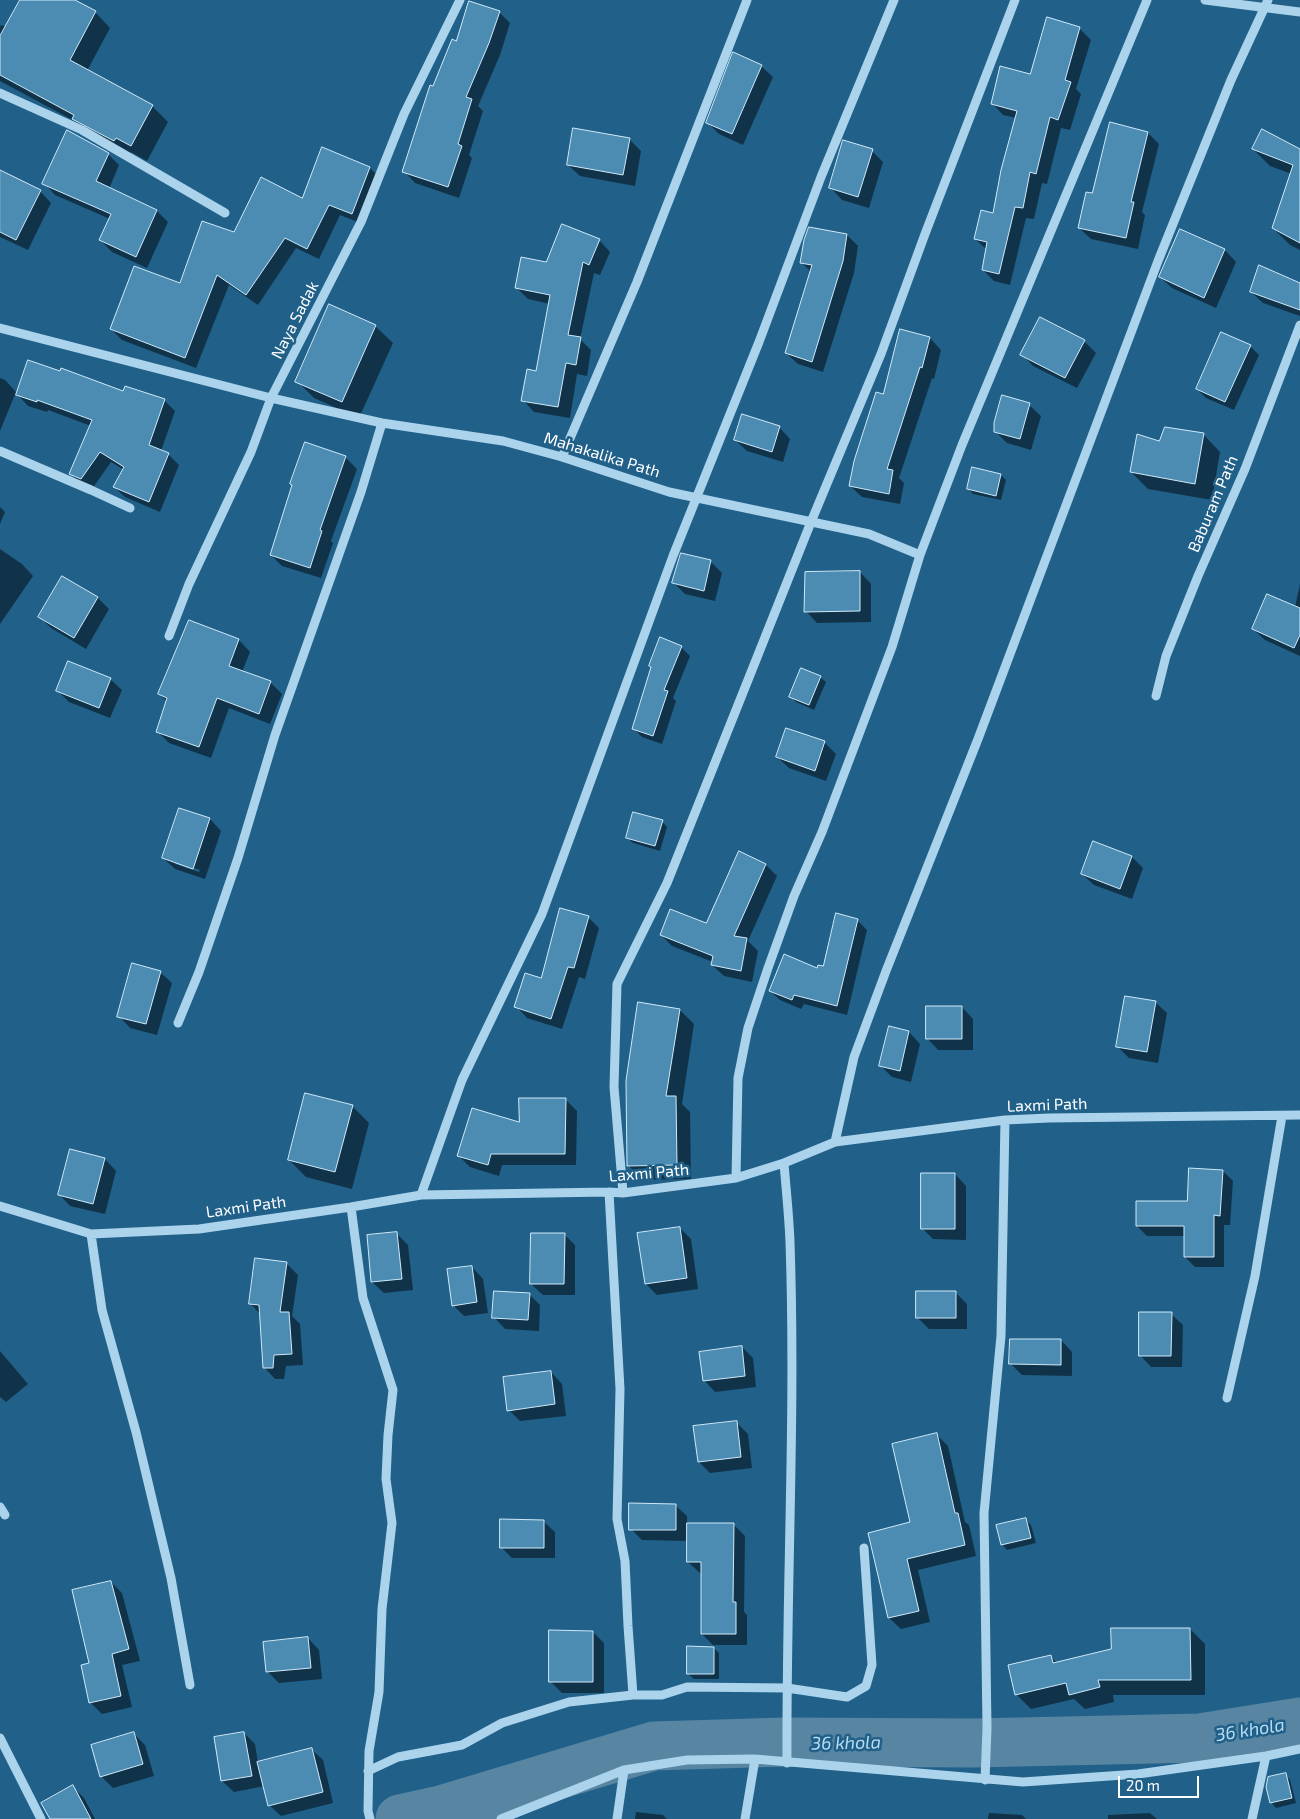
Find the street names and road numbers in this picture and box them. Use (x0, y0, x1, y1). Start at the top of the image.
street label: Naya Sadak (267, 278, 323, 362)
street label: Mahakalika Path (542, 428, 662, 482)
street label: Baburam Path (1184, 453, 1242, 555)
street label: Laxmi Path (1006, 1094, 1088, 1116)
street label: Laxmi Path (608, 1160, 690, 1186)
street label: Laxmi Path (205, 1192, 287, 1222)

